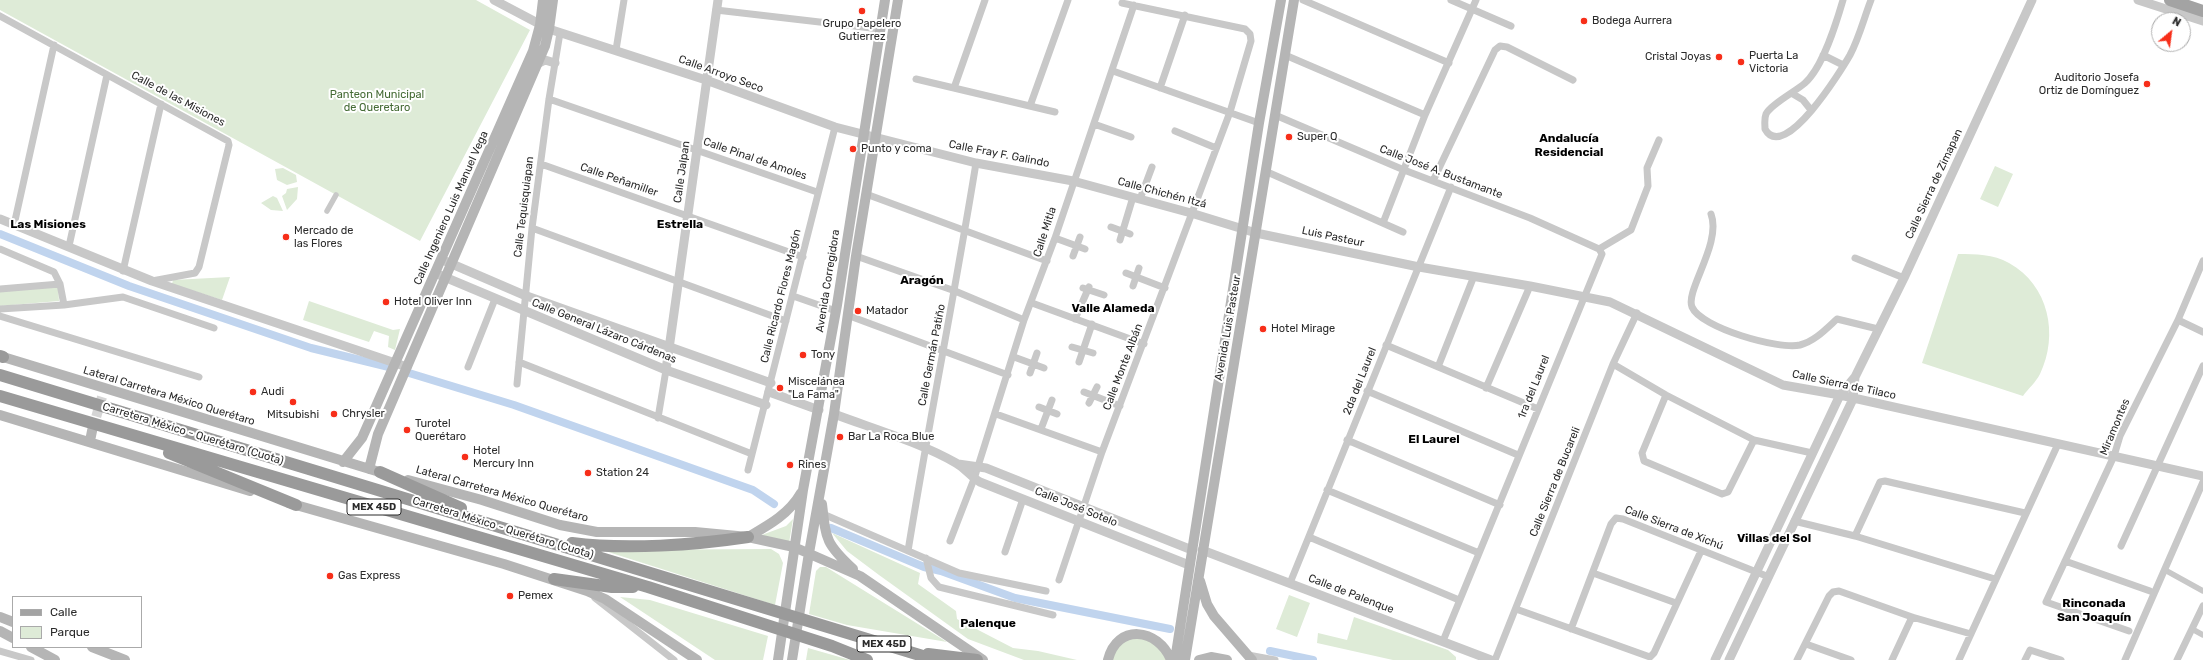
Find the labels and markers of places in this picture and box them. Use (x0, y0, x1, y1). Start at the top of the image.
marker: Grupo Papelero Gutierrez (857, 6, 867, 16)
place label: Bodega Aurrera (1592, 14, 1672, 28)
marker: Bodega Aurrera (1579, 16, 1589, 26)
place label: Grupo Papelero Gutierrez (823, 17, 901, 43)
place label: Puerta La Victoria (1749, 49, 1798, 75)
place label: Cristal Joyas (1645, 50, 1711, 64)
marker: Cristal Joyas (1714, 52, 1724, 62)
marker: Puerta La Victoria (1736, 57, 1746, 67)
place label: Auditorio Josefa Ortiz de Domínguez (2039, 71, 2139, 97)
marker: Auditorio Josefa Ortiz de Domínguez (2142, 79, 2152, 89)
place label: Super Q (1297, 130, 1338, 144)
marker: Super Q (1284, 132, 1294, 142)
place label: Punto y coma (861, 142, 932, 156)
marker: Punto y coma (848, 144, 858, 154)
place label: Mercado de las Flores (294, 224, 353, 250)
marker: Mercado de las Flores (281, 232, 291, 242)
place label: Hotel Oliver Inn (394, 295, 472, 309)
marker: Hotel Oliver Inn (381, 297, 391, 307)
place label: Matador (866, 304, 908, 318)
marker: Matador (853, 306, 863, 316)
place label: Hotel Mirage (1271, 322, 1335, 336)
marker: Hotel Mirage (1258, 324, 1268, 334)
place label: Tony (811, 348, 835, 362)
marker: Tony (798, 350, 808, 360)
place label: Miscelánea "La Fama" (788, 375, 845, 401)
marker: Miscelánea "La Fama" (775, 383, 785, 393)
place label: Audi (261, 385, 284, 399)
marker: Audi (248, 387, 258, 397)
marker: Mitsubishi (288, 397, 298, 407)
place label: Chrysler (342, 407, 385, 421)
place label: Mitsubishi (267, 408, 319, 422)
marker: Chrysler (329, 409, 339, 419)
place label: Turotel Querétaro (415, 417, 466, 443)
marker: Turotel Querétaro (402, 425, 412, 435)
place label: Bar La Roca Blue (848, 430, 934, 444)
marker: Bar La Roca Blue (835, 432, 845, 442)
place label: Hotel Mercury Inn (473, 444, 534, 470)
marker: Hotel Mercury Inn (460, 452, 470, 462)
place label: Rines (798, 458, 826, 472)
marker: Rines (785, 460, 795, 470)
place label: Station 24 (596, 466, 649, 480)
marker: Station 24 (583, 468, 593, 478)
place label: Gas Express (338, 569, 400, 583)
marker: Gas Express (325, 571, 335, 581)
place label: Pemex (518, 589, 553, 603)
marker: Pemex (505, 591, 515, 601)

